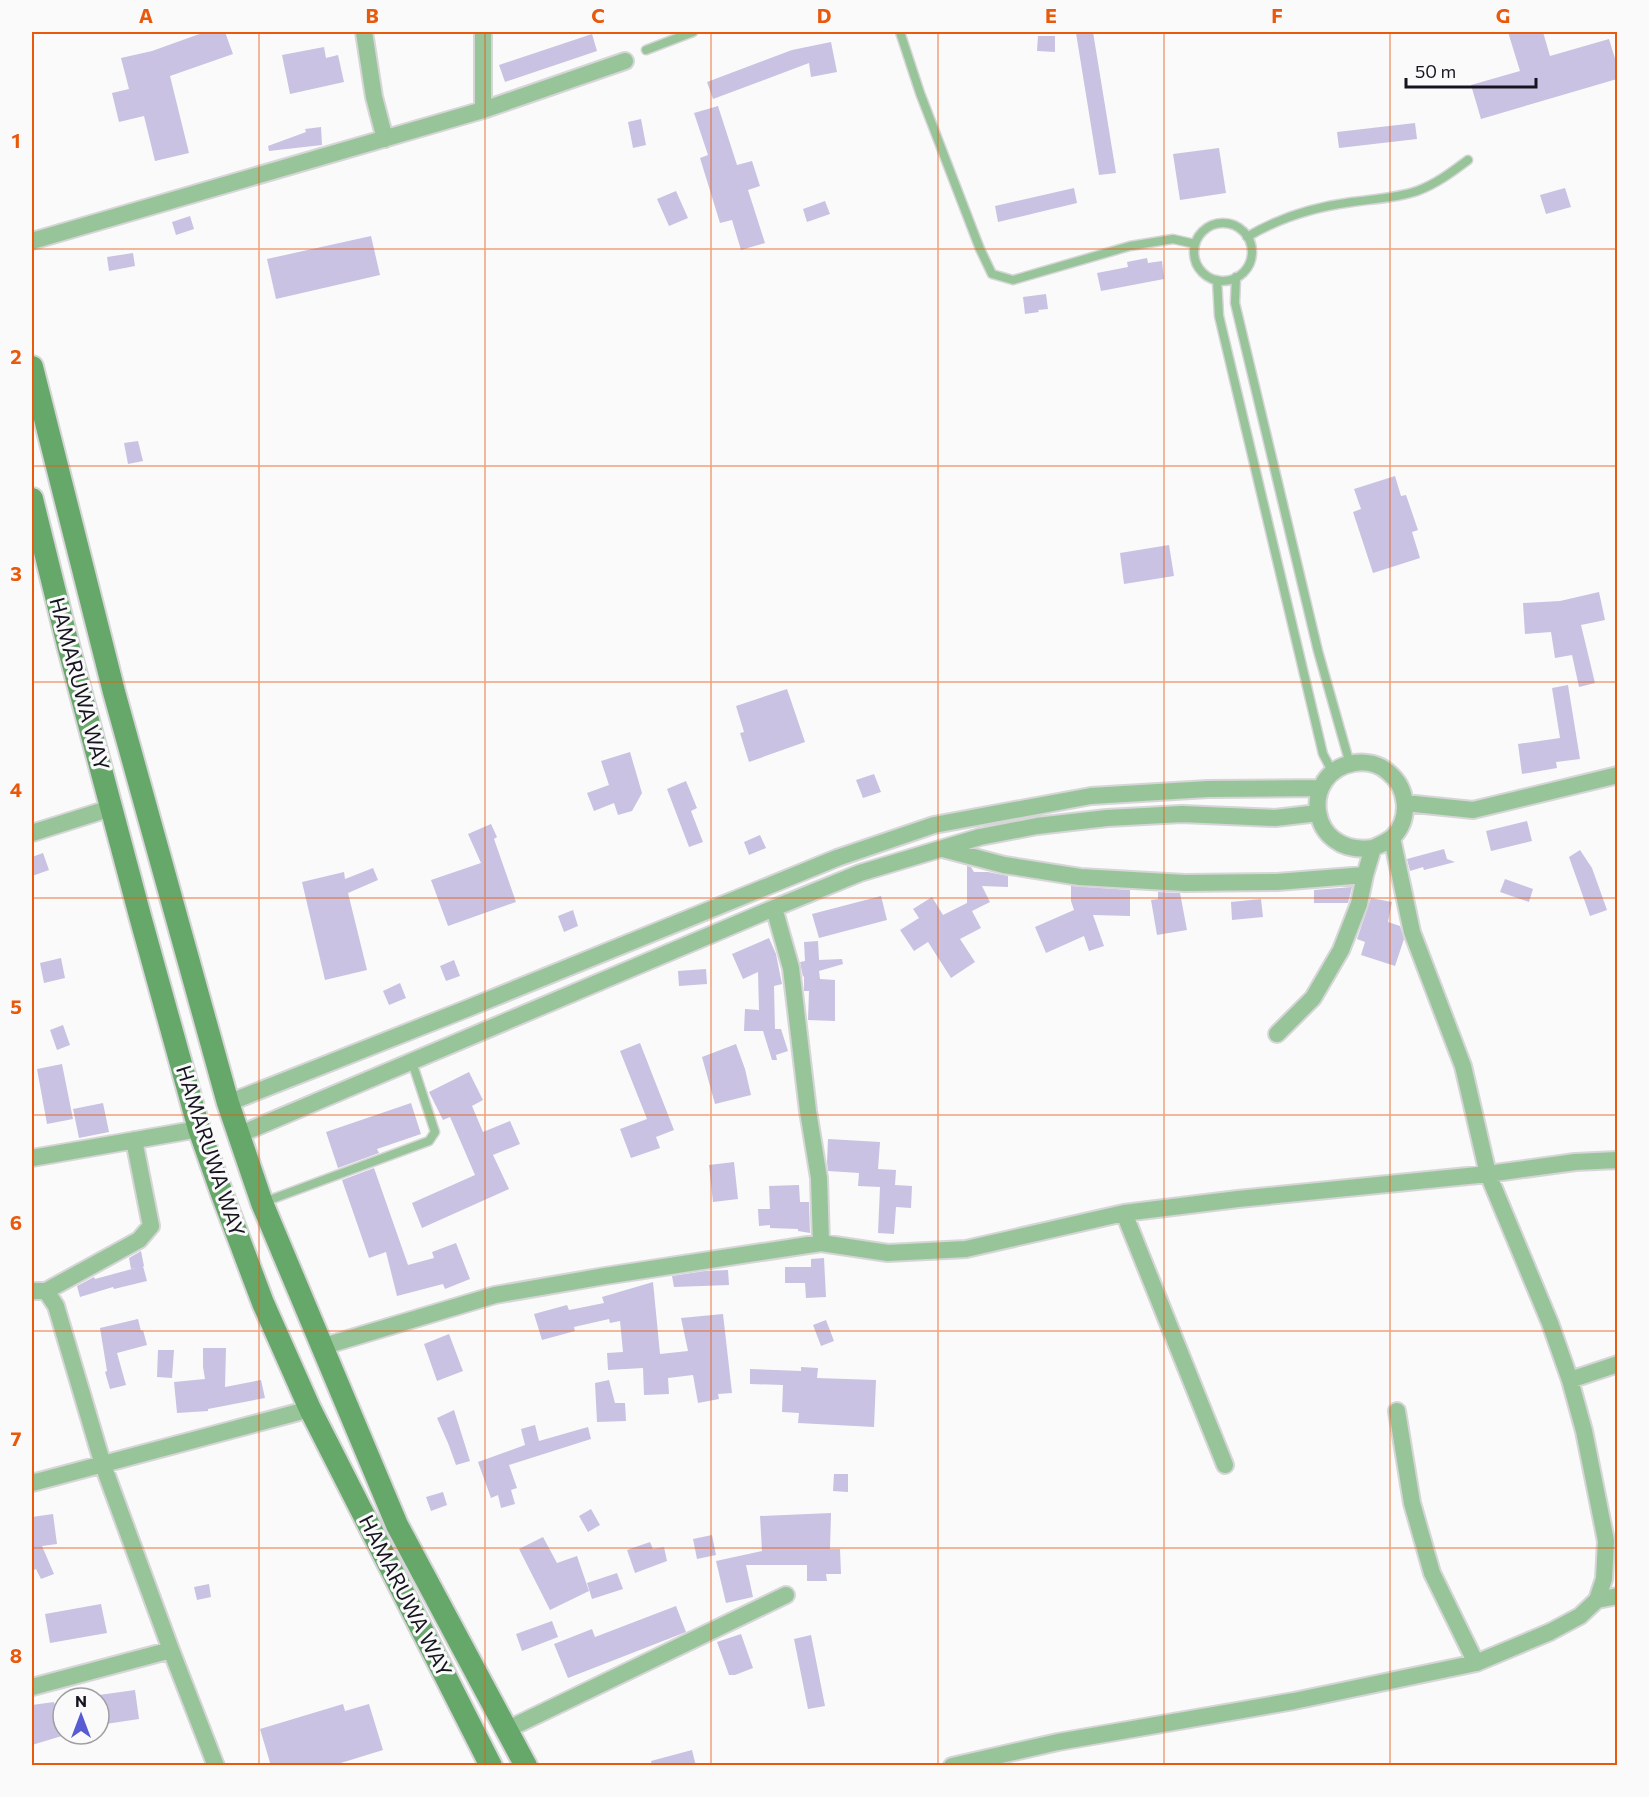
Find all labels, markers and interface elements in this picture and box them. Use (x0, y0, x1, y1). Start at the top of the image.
text: A (139, 3, 153, 27)
text: B (365, 3, 379, 27)
text: C (591, 3, 605, 27)
text: D (817, 3, 831, 27)
text: E (1045, 3, 1057, 27)
text: F (1271, 3, 1283, 27)
text: G (1496, 3, 1510, 27)
scale bar (1406, 51, 1536, 89)
text: 50 m (1415, 60, 1456, 82)
text: 1 (11, 128, 21, 152)
text: 2 (10, 344, 22, 368)
text: 3 (10, 561, 22, 585)
street label: HAMARUWA WAY (45, 594, 116, 773)
text: 4 (10, 777, 22, 801)
text: 5 (10, 994, 22, 1018)
street label: HAMARUWA WAY (172, 1062, 251, 1240)
text: 6 (10, 1210, 22, 1234)
text: 7 (11, 1426, 22, 1450)
street label: HAMARUWA WAY (355, 1510, 458, 1681)
text: 8 (10, 1643, 22, 1667)
north arrow (51, 1686, 111, 1746)
text: N (75, 1691, 87, 1710)

